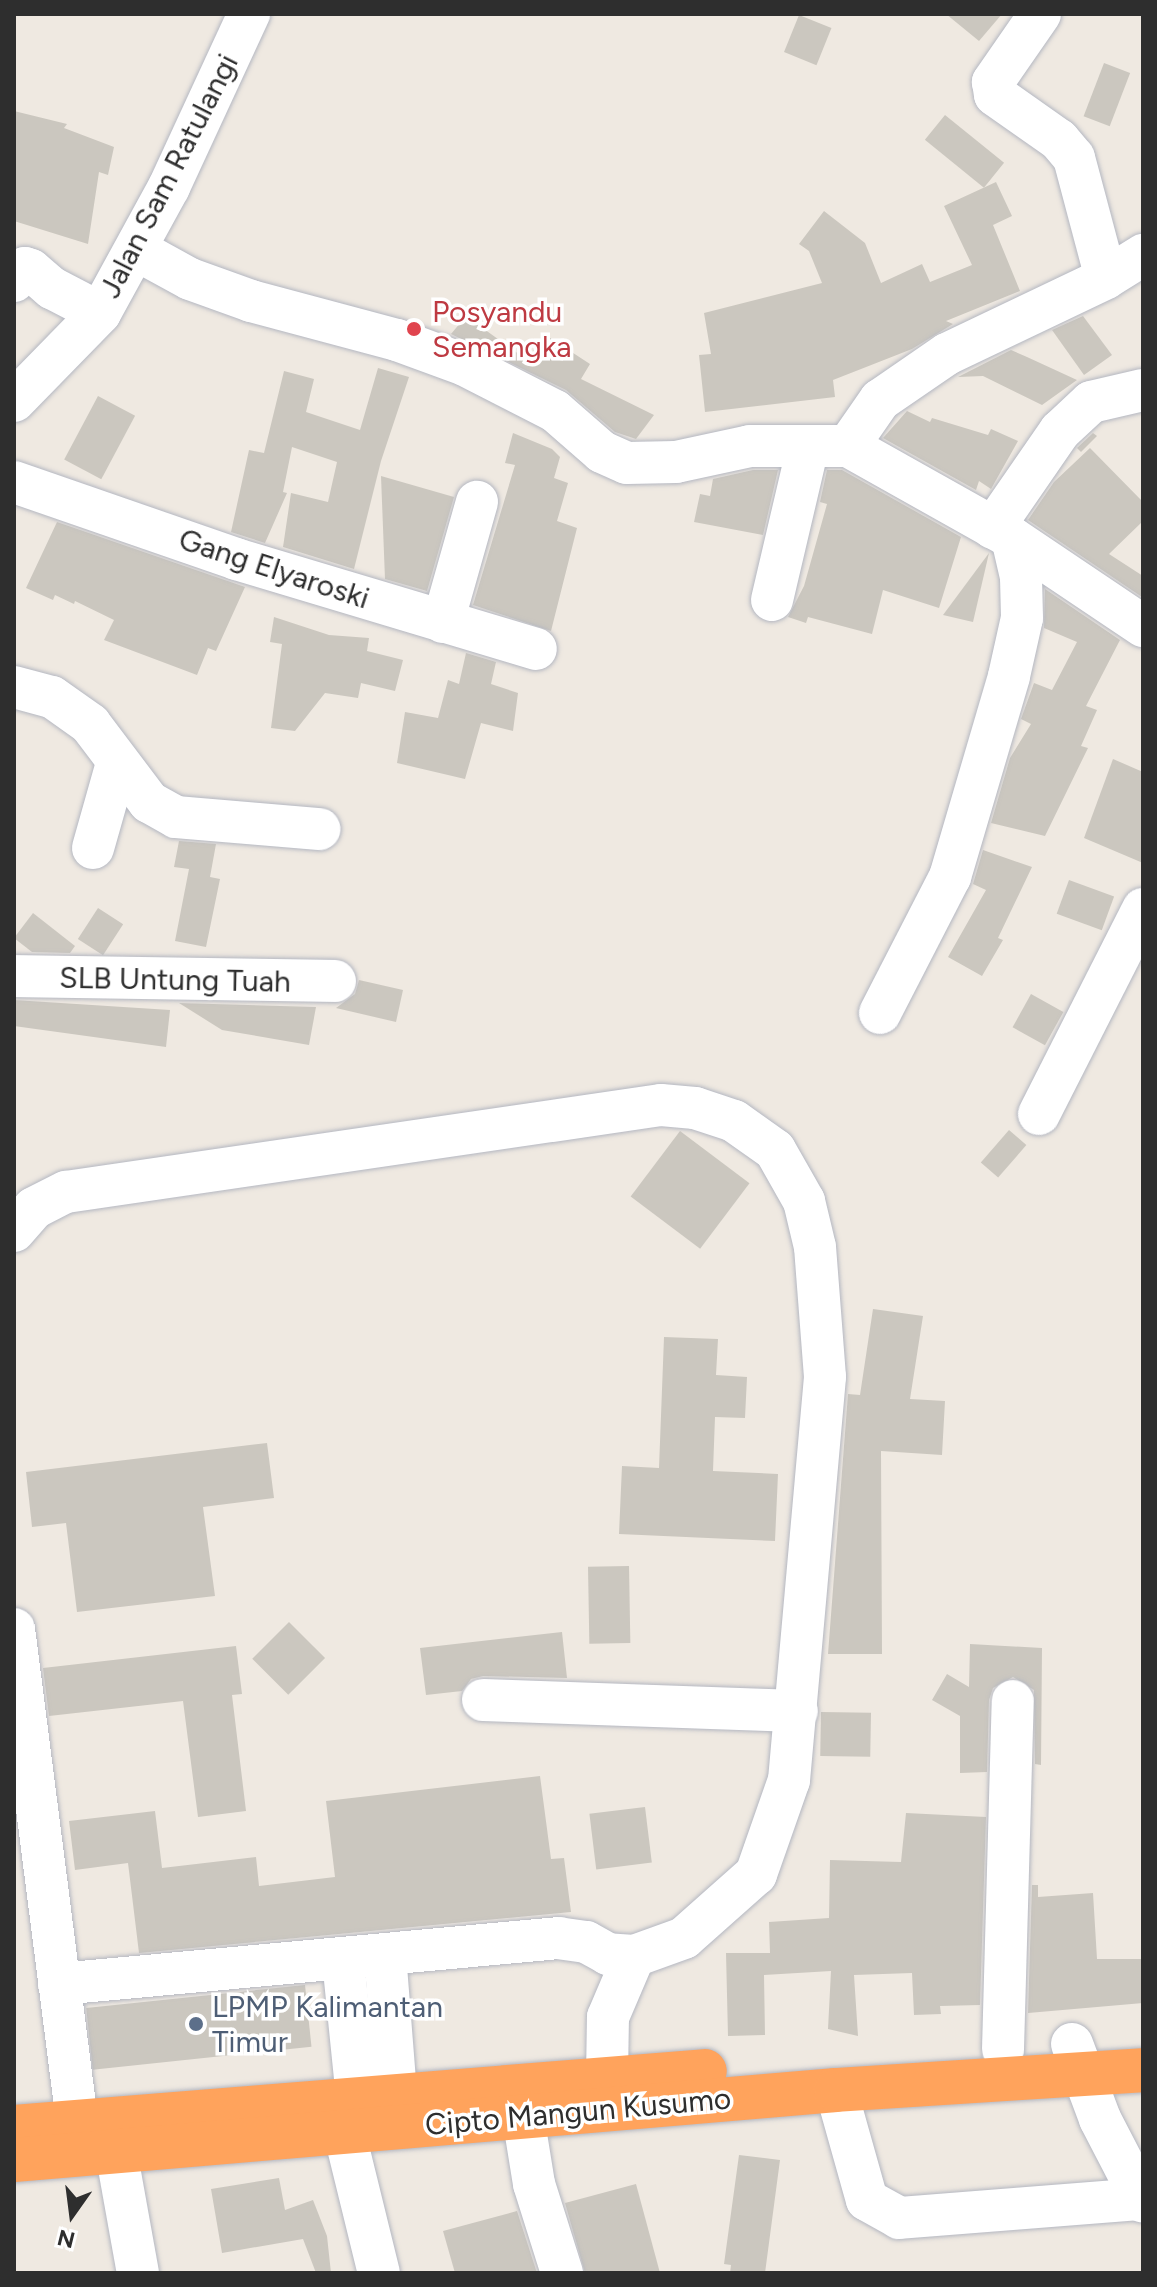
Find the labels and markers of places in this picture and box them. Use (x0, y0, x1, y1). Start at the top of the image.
place label: Posyandu Semangka (432, 294, 572, 364)
marker: Posyandu Semangka (403, 318, 425, 340)
place label: LPMP Kalimantan Timur (212, 1989, 443, 2060)
marker: LPMP Kalimantan Timur (187, 2015, 205, 2033)

